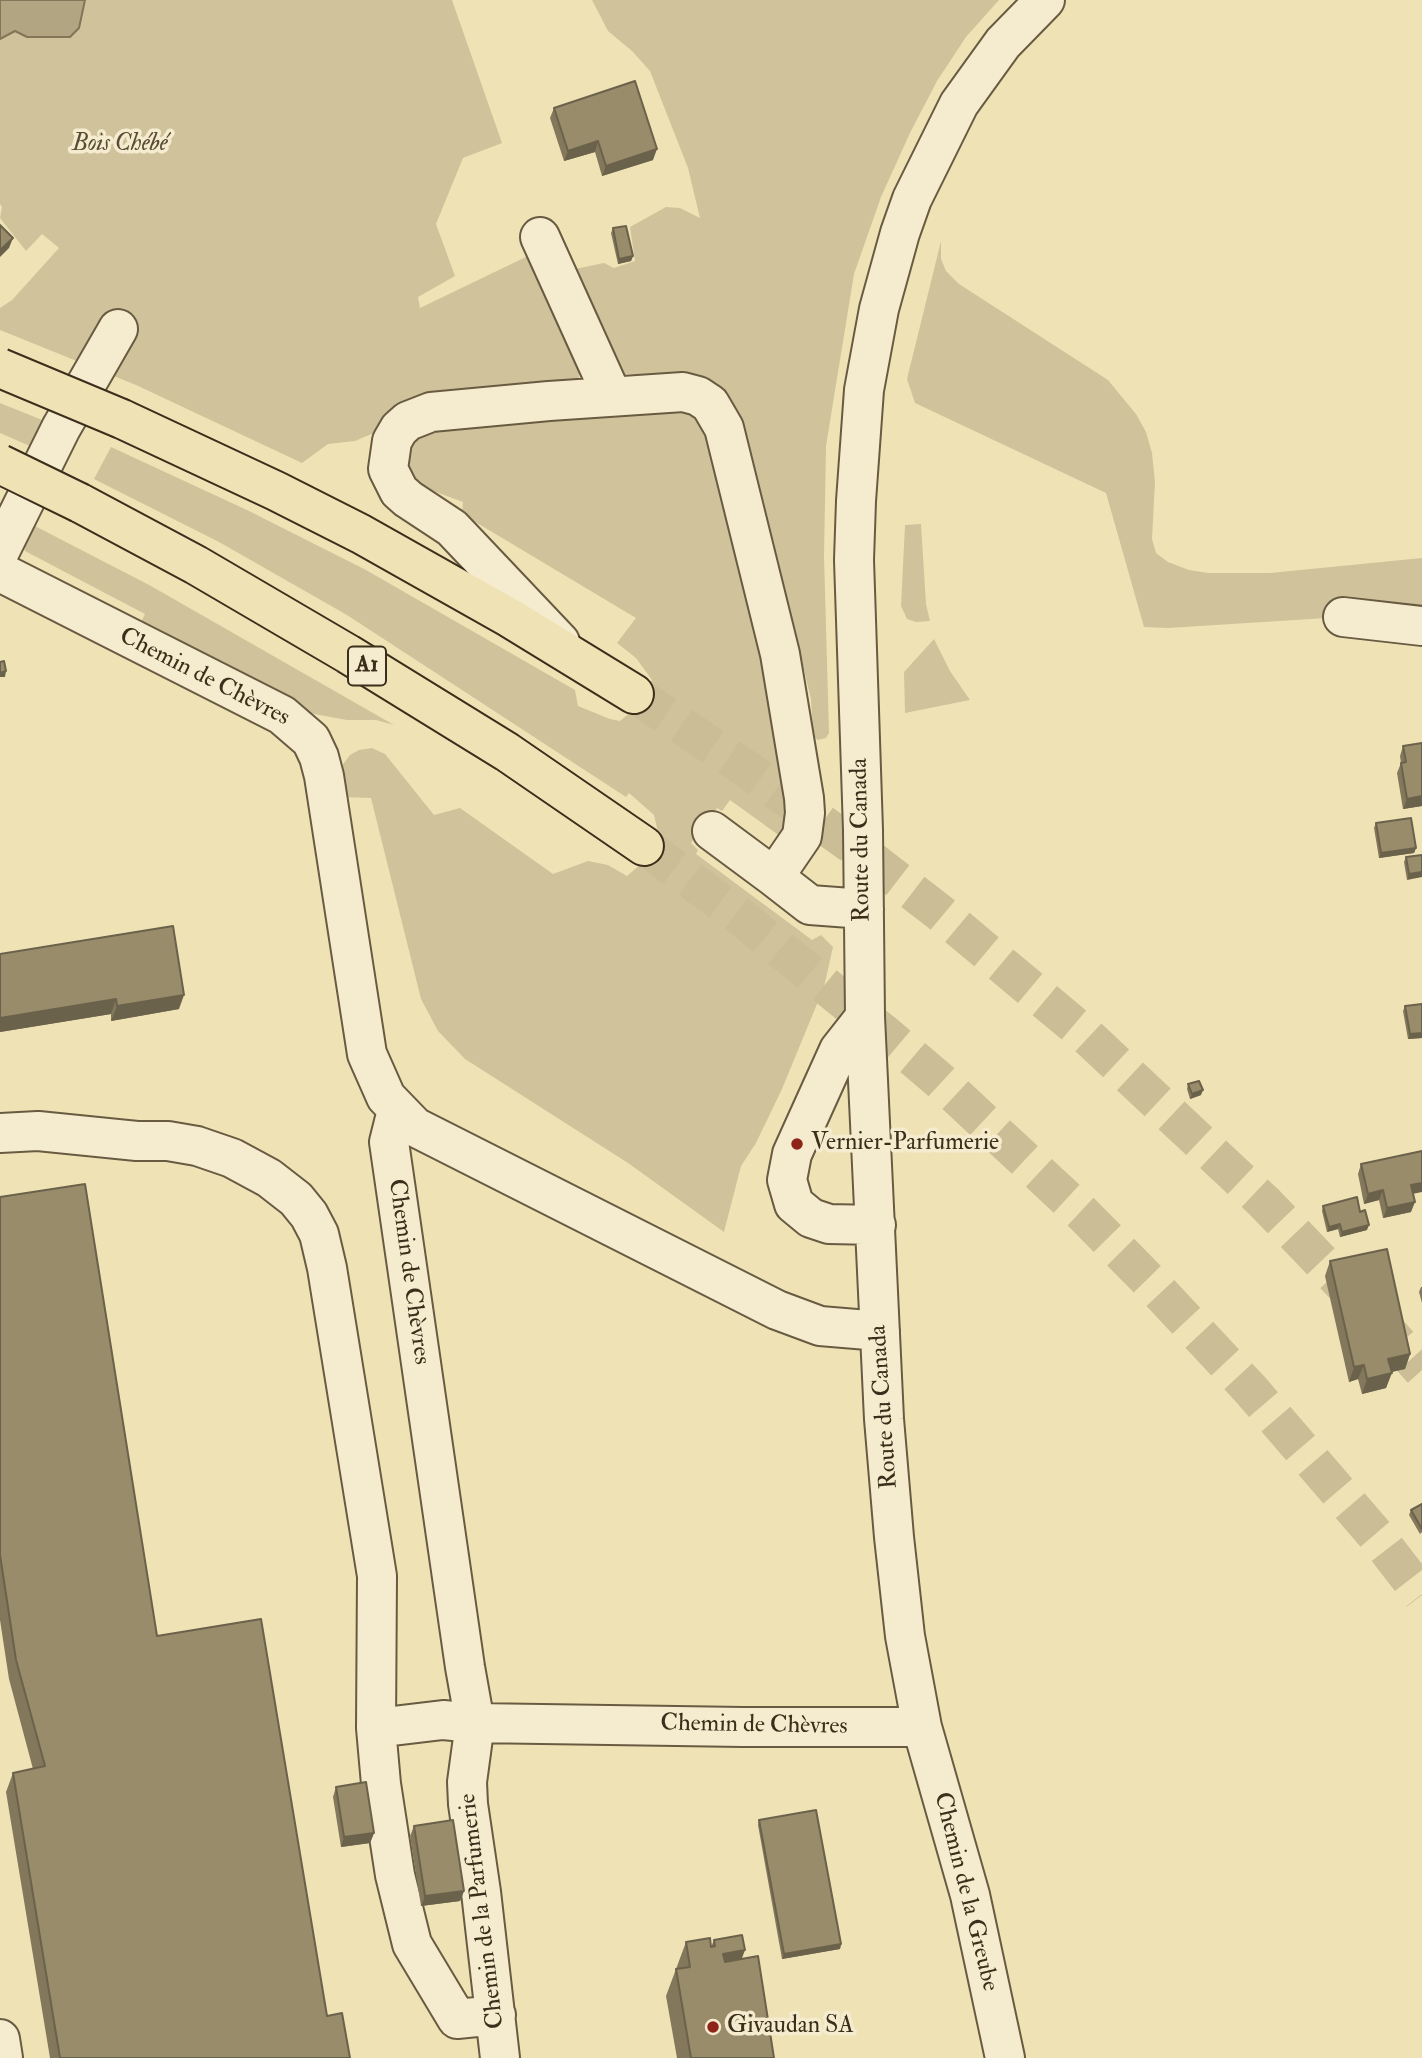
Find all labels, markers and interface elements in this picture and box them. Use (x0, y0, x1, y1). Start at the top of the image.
park label: Bois Chébé (72, 131, 168, 159)
street label: Chemin de Chèvres (114, 623, 294, 733)
road number: A1 (348, 646, 386, 686)
street label: Route du Canada (846, 758, 878, 922)
place label: Vernier-Parfumerie (811, 1130, 999, 1158)
marker: Vernier-Parfumerie (789, 1136, 805, 1152)
street label: Chemin de Chèvres (381, 1177, 435, 1367)
street label: Route du Canada (865, 1324, 905, 1490)
street label: Chemin de Chèvres (660, 1710, 848, 1742)
street label: Chemin de la Greube (926, 1790, 1004, 1994)
street label: Chemin de la Parfumerie (454, 1792, 512, 2030)
place label: Givaudan SA (727, 2013, 854, 2041)
marker: Givaudan SA (705, 2019, 721, 2035)

